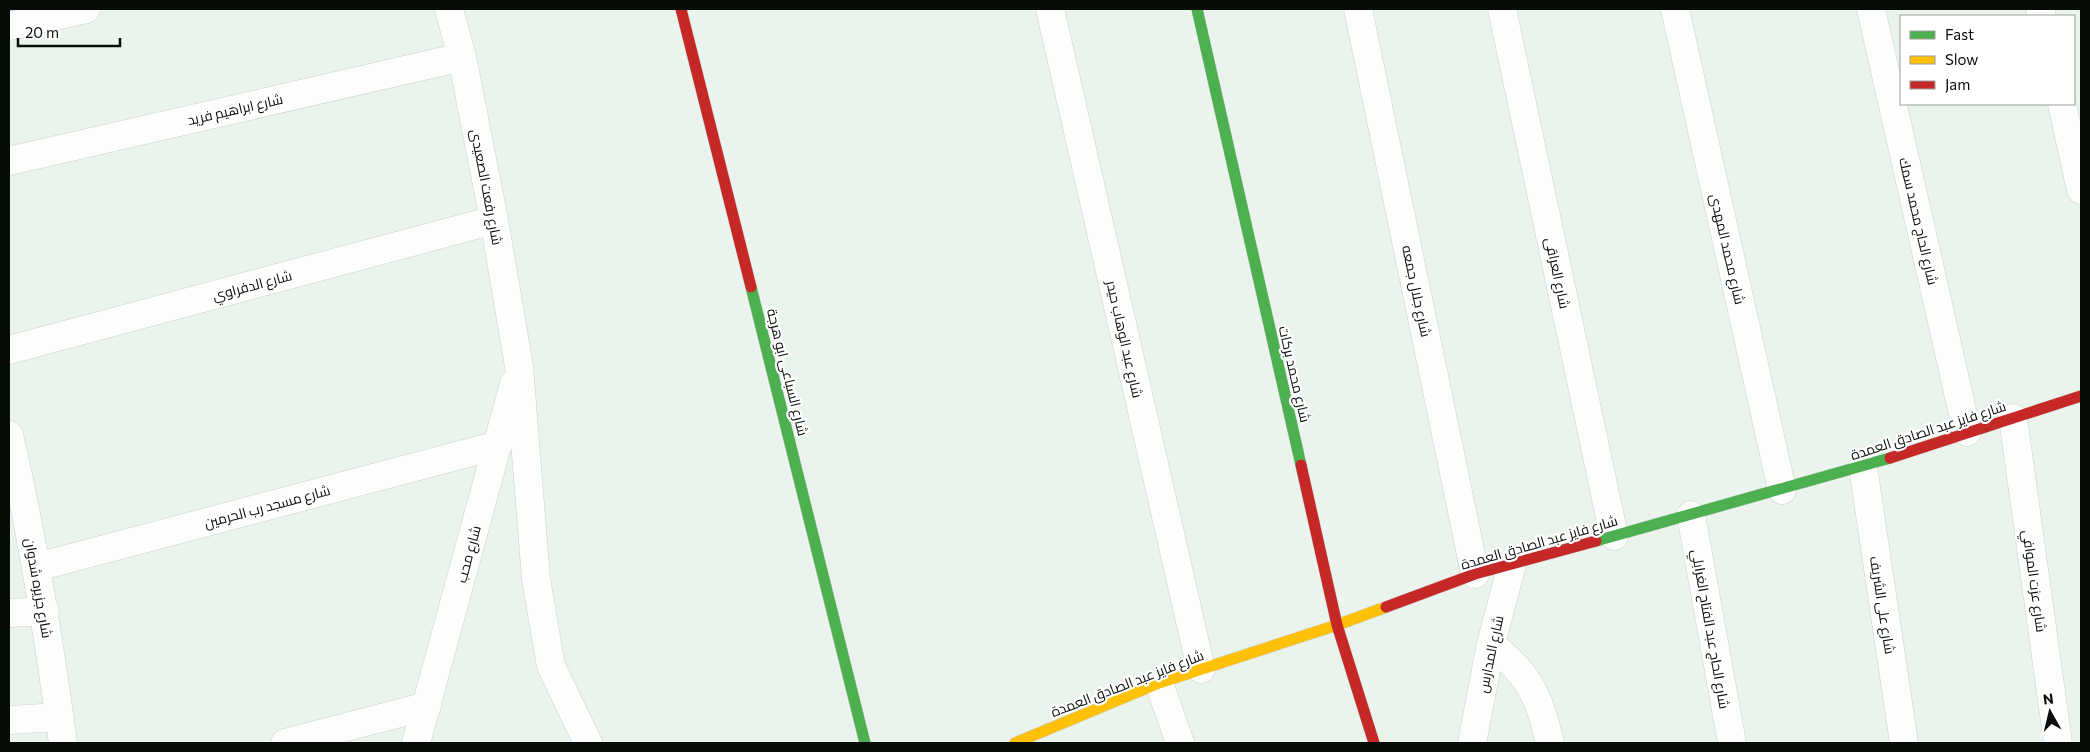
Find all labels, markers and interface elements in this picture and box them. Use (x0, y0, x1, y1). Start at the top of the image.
scale bar (18, 15, 120, 47)
legend (1900, 15, 2075, 105)
text: 20 m (25, 23, 59, 41)
text: Fast (1945, 25, 1974, 43)
text: Slow (1945, 50, 1978, 68)
text: Jam (1945, 75, 1970, 93)
street label: شارع ابراهيم فريد (186, 90, 285, 130)
street label: شارع رفعت الصعيدى (466, 128, 507, 247)
street label: شارع الحاج محمد سمك (1895, 156, 1942, 287)
street label: شارع محمد المهدى (1706, 192, 1749, 306)
street label: شارع العراقى (1541, 236, 1574, 310)
street label: شارع جلال جمعه (1398, 244, 1435, 339)
street label: شارع الدفراوي (210, 266, 295, 308)
street label: شارع عبد الوهاب حيدر (1102, 278, 1147, 400)
street label: شارع السباعى ابو هرجة (763, 307, 812, 438)
street label: شارع محمد بركات (1275, 324, 1314, 424)
street label: شارع فايز عبد الصادق العمدة (1848, 397, 2008, 464)
street label: شارع مسجد رب الحرمين (202, 481, 332, 532)
street label: شارع فايز عبد الصادق العمدة (1459, 511, 1620, 574)
street label: شارع محب (452, 523, 485, 585)
street label: شارع عزت الموافي (2015, 529, 2051, 634)
street label: شارع جزيره شدوان (21, 537, 56, 640)
street label: شارع الحاج عبد الفتاح الغرابلي (1685, 548, 1733, 711)
street label: شارع على الشريف (1866, 555, 1899, 655)
street label: شارع المدارس (1473, 614, 1507, 694)
street label: شارع فايز عبد الصادق العمدة (1048, 646, 1206, 721)
north arrow (2025, 687, 2075, 737)
text: N (2042, 689, 2055, 708)

